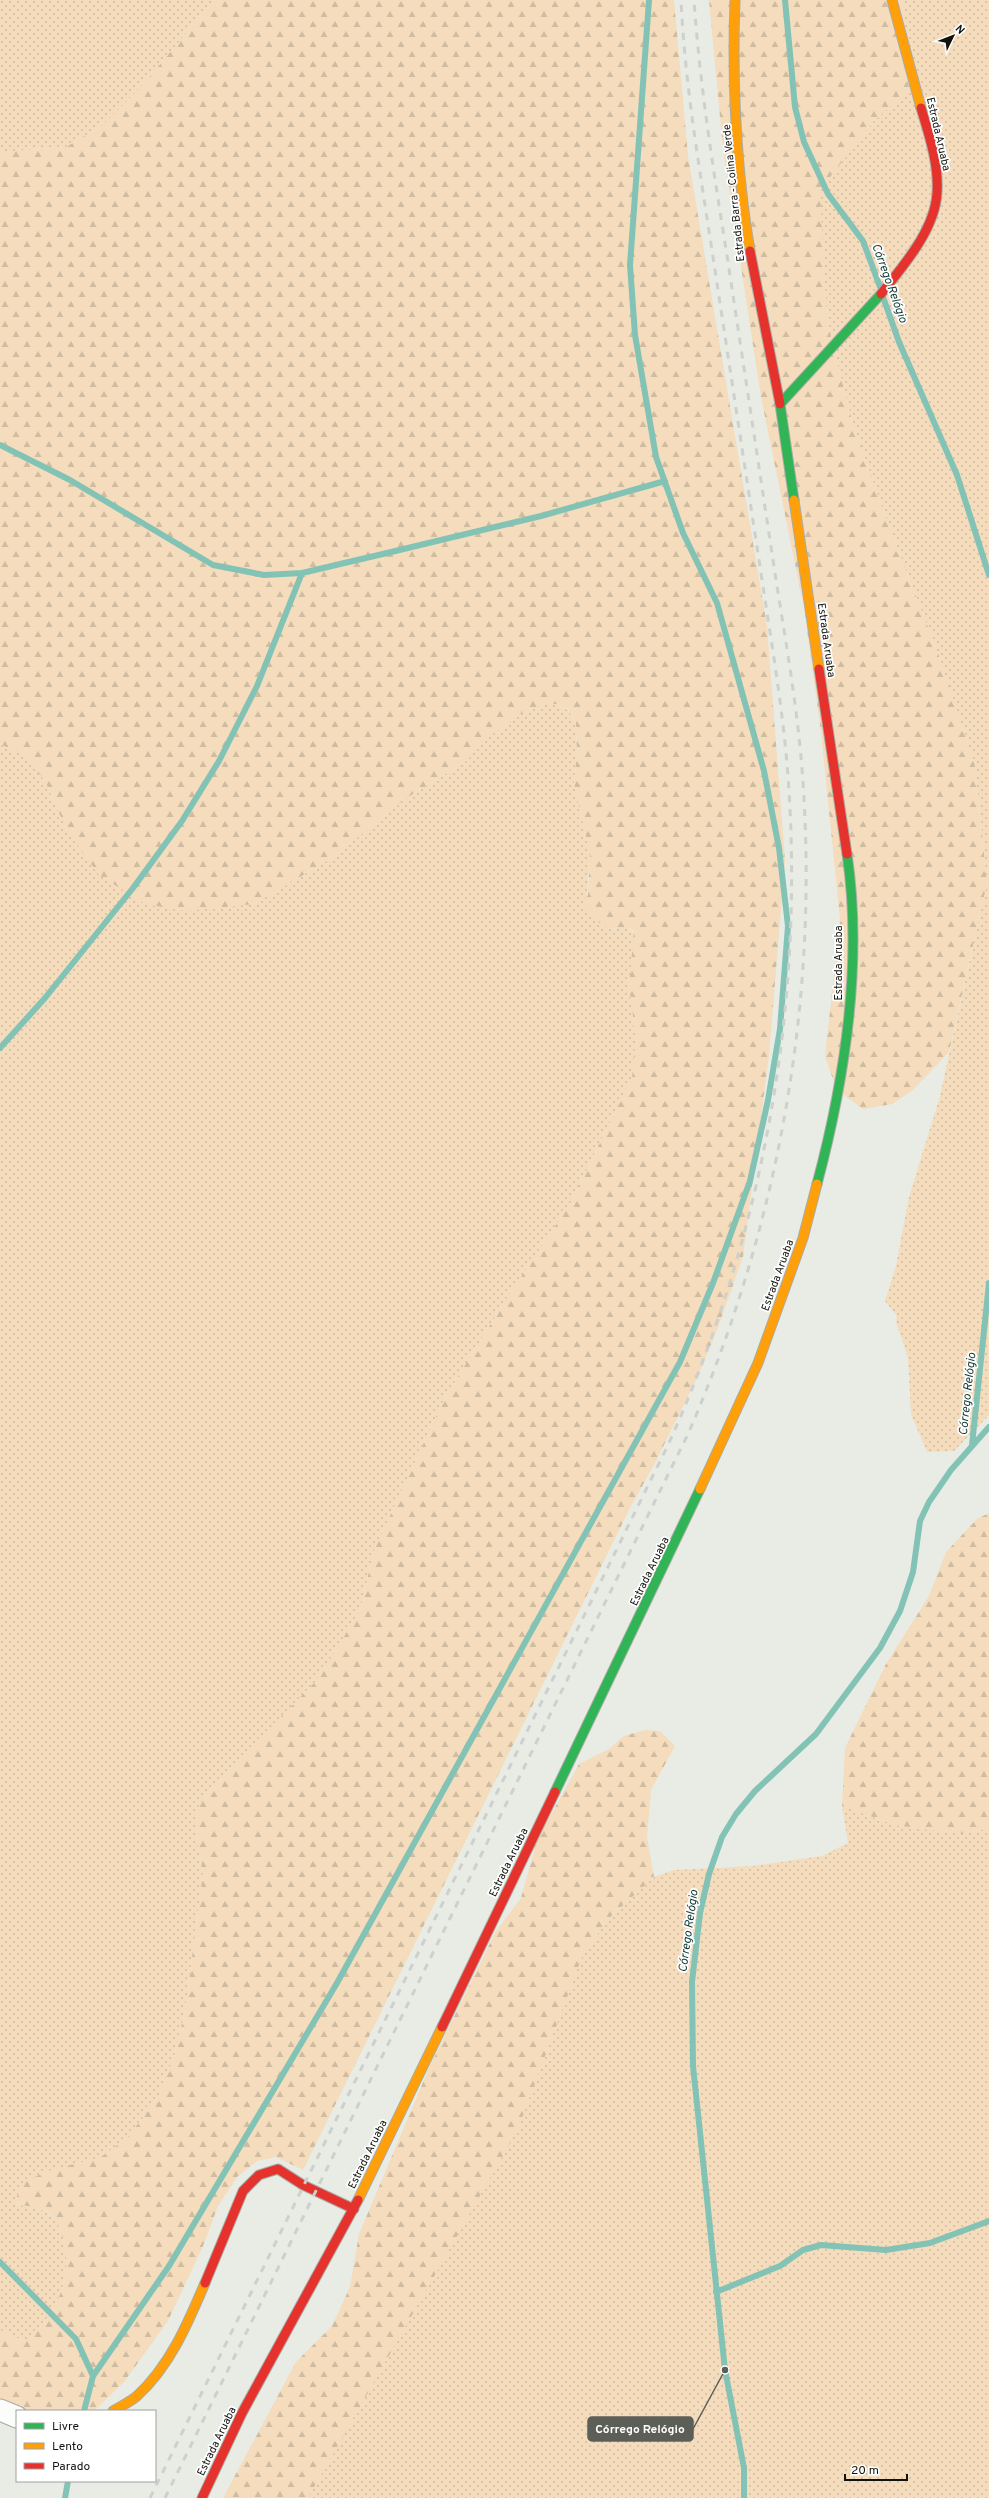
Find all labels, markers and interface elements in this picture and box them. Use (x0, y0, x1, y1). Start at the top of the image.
north arrow (933, 16, 973, 56)
text: N (952, 22, 967, 38)
street label: Estrada Aruaba (923, 96, 953, 173)
street label: Estrada Barra - Colina Verde (720, 123, 748, 262)
water label: Córrego Relógio (867, 242, 911, 326)
street label: Estrada Aruaba (814, 602, 838, 679)
street label: Estrada Aruaba (832, 925, 846, 1001)
street label: Estrada Aruaba (759, 1237, 797, 1313)
water label: Córrego Relógio (956, 1351, 980, 1436)
street label: Estrada Aruaba (627, 1534, 673, 1608)
street label: Estrada Aruaba (486, 1825, 532, 1899)
water label: Córrego Relógio (675, 1888, 703, 1973)
street label: Estrada Aruaba (345, 2117, 391, 2191)
street label: Estrada Aruaba (194, 2404, 240, 2478)
legend (16, 2410, 156, 2482)
callout: Córrego Relógio (588, 2417, 693, 2441)
text: Livre (52, 2419, 79, 2435)
text: Córrego Relógio (595, 2422, 685, 2438)
text: Lento (52, 2439, 83, 2455)
scale bar (845, 2456, 907, 2482)
text: Parado (52, 2459, 90, 2475)
text: 20 m (851, 2463, 879, 2479)

